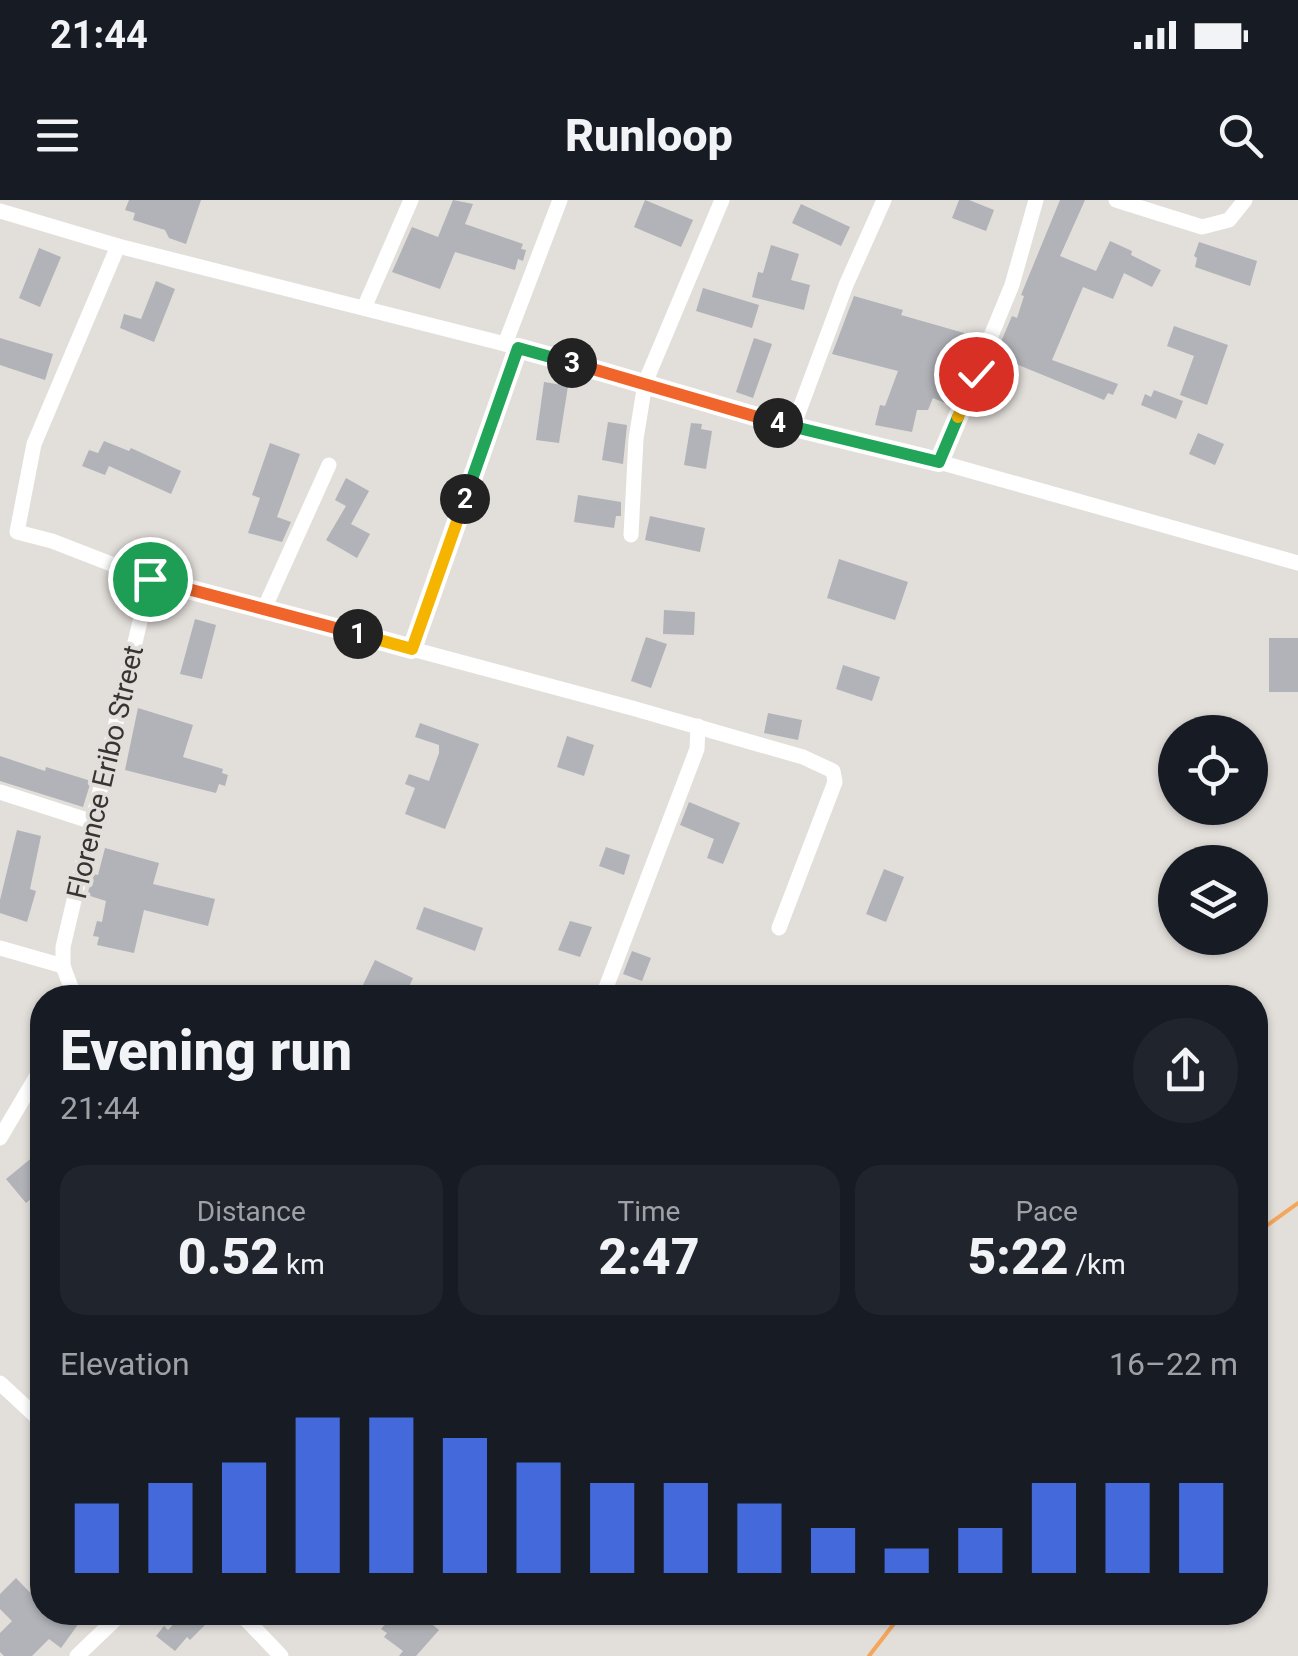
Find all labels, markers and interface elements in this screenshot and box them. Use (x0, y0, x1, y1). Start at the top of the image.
text: 21:44 (50, 13, 148, 57)
icon: menu (30, 108, 85, 163)
icon: search (1213, 108, 1268, 163)
text: Runloop (565, 109, 733, 162)
pin (934, 332, 1019, 417)
pin: 3 (547, 338, 597, 388)
text: 3 (564, 346, 580, 379)
icon: check (949, 347, 1004, 402)
pin: 4 (753, 398, 803, 448)
text: 4 (770, 406, 786, 439)
pin: 2 (440, 474, 490, 524)
text: 2 (457, 482, 473, 515)
pin (108, 537, 193, 622)
icon: arrive (123, 552, 178, 607)
pin: 1 (333, 609, 383, 659)
text: 1 (350, 617, 366, 650)
street label: Florence Eribo Street (60, 642, 150, 902)
map controls (1158, 715, 1268, 955)
button: locate (1158, 715, 1268, 825)
button: layers (1158, 845, 1268, 955)
button: share (1133, 1018, 1238, 1123)
text: Evening run (60, 1019, 352, 1083)
text: 21:44 (60, 1089, 140, 1127)
text: Distance (197, 1195, 306, 1228)
text: Time (618, 1195, 680, 1228)
text: Pace (1016, 1195, 1078, 1228)
text: 0.52 (178, 1228, 279, 1286)
text: 2:47 (598, 1228, 700, 1286)
text: 5:22 (968, 1228, 1069, 1286)
text: km (279, 1248, 325, 1281)
text: /km (1069, 1248, 1126, 1281)
text: Elevation (60, 1345, 190, 1383)
text: 16–22 m (1109, 1345, 1238, 1383)

